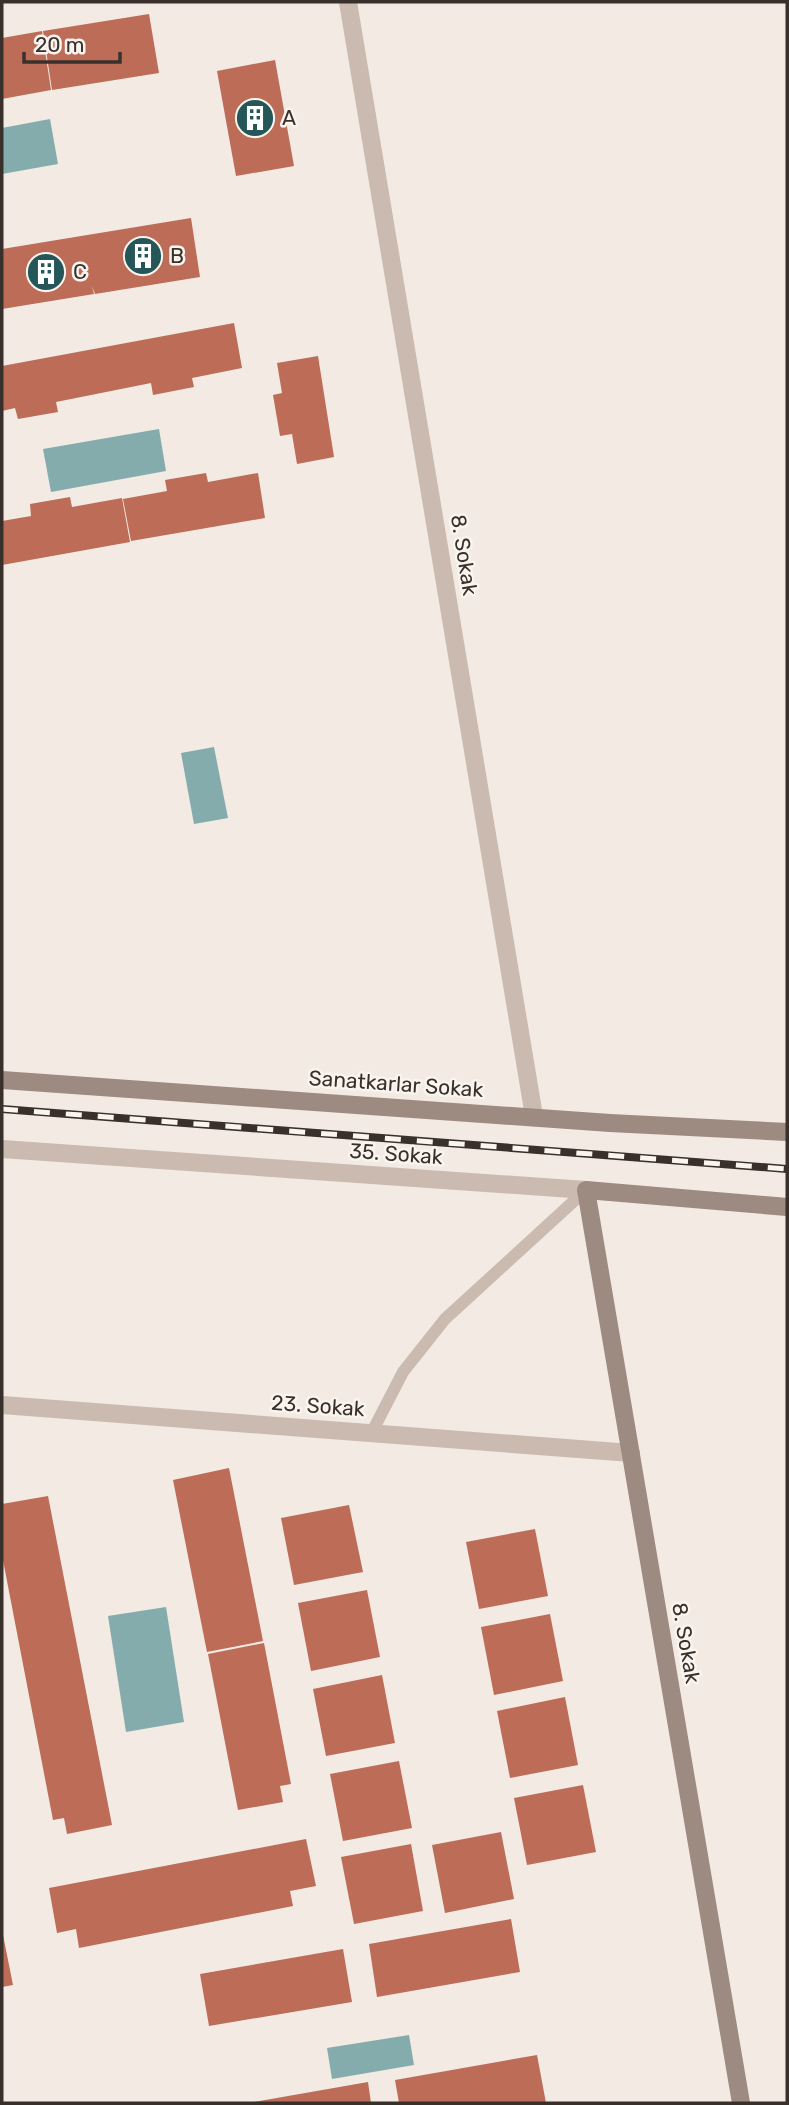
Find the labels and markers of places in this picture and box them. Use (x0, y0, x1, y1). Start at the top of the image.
building icon: A (234, 97, 276, 139)
place label: A (282, 105, 296, 130)
building icon: B (122, 235, 164, 277)
place label: B (170, 243, 184, 268)
building icon: C (25, 251, 67, 293)
place label: C (73, 259, 87, 284)

